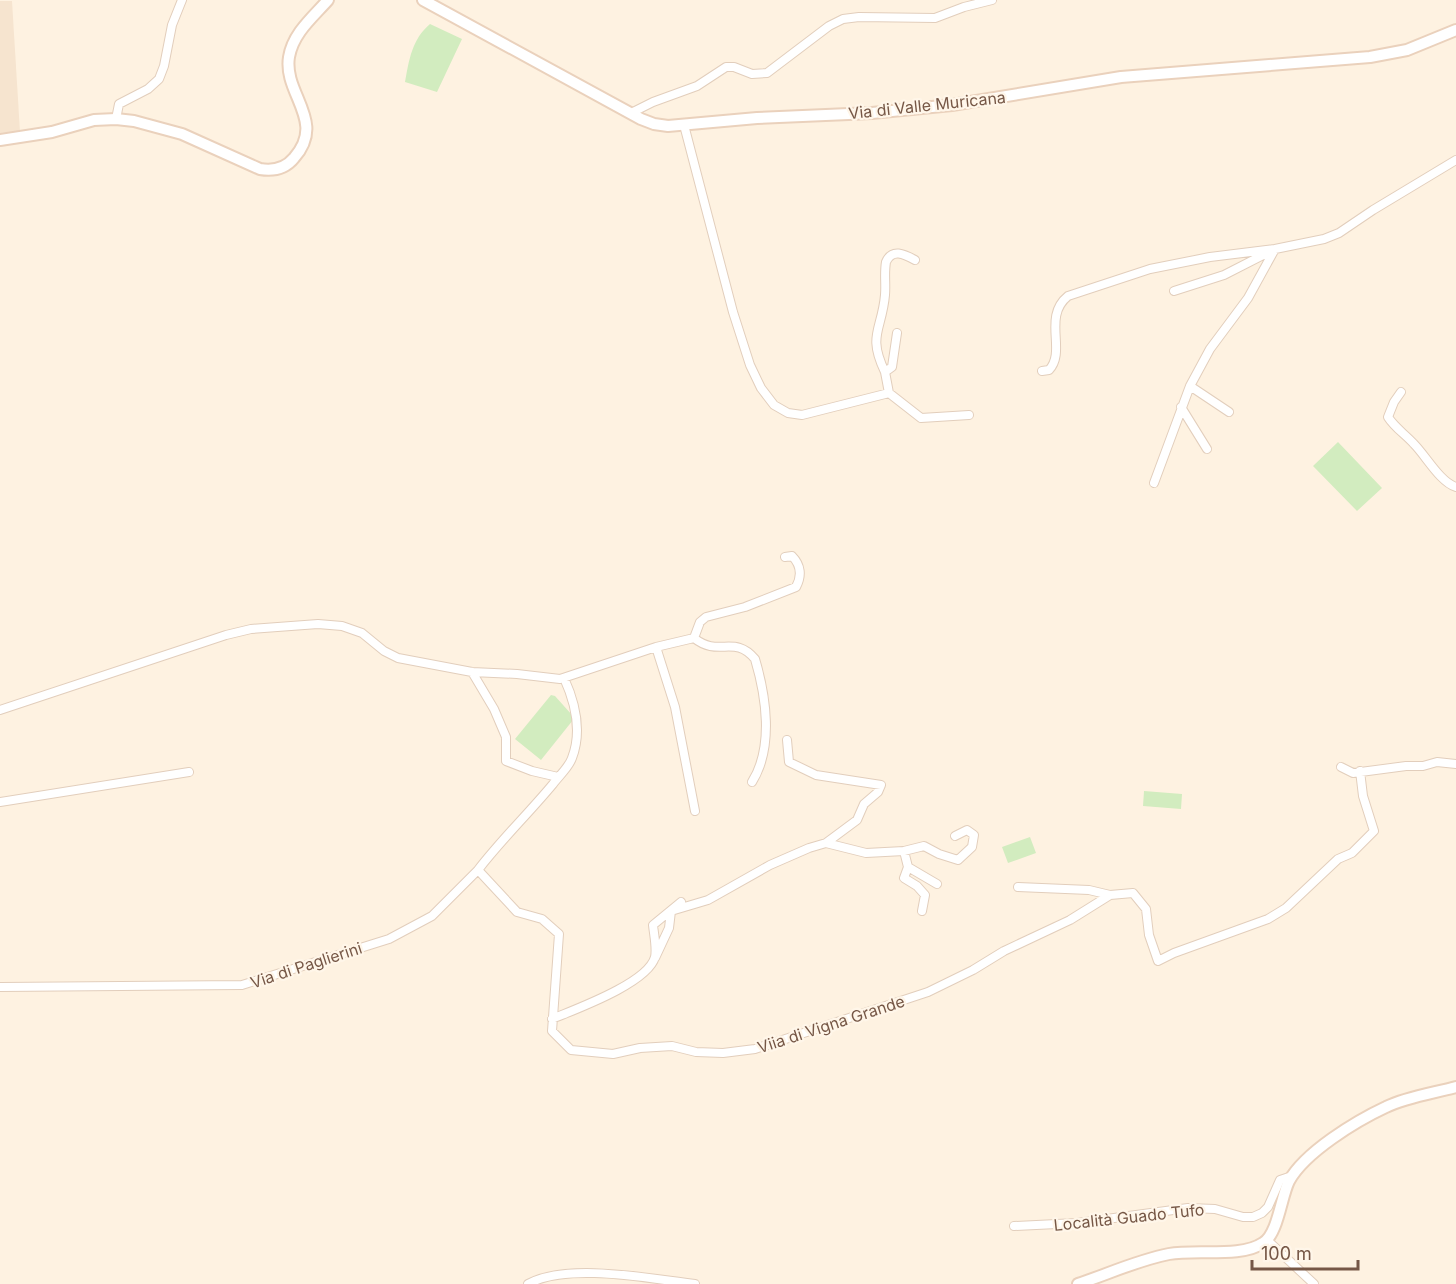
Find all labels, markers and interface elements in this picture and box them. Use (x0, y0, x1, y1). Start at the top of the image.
street label: Via di Valle Muricana (847, 87, 1007, 123)
street label: Via di Paglierini (248, 938, 364, 992)
street label: Viia di Vigna Grande (755, 991, 907, 1057)
street label: Località Guado Tufo (1053, 1199, 1205, 1235)
scale bar (1252, 1233, 1358, 1271)
text: 100 m (1261, 1243, 1312, 1264)

